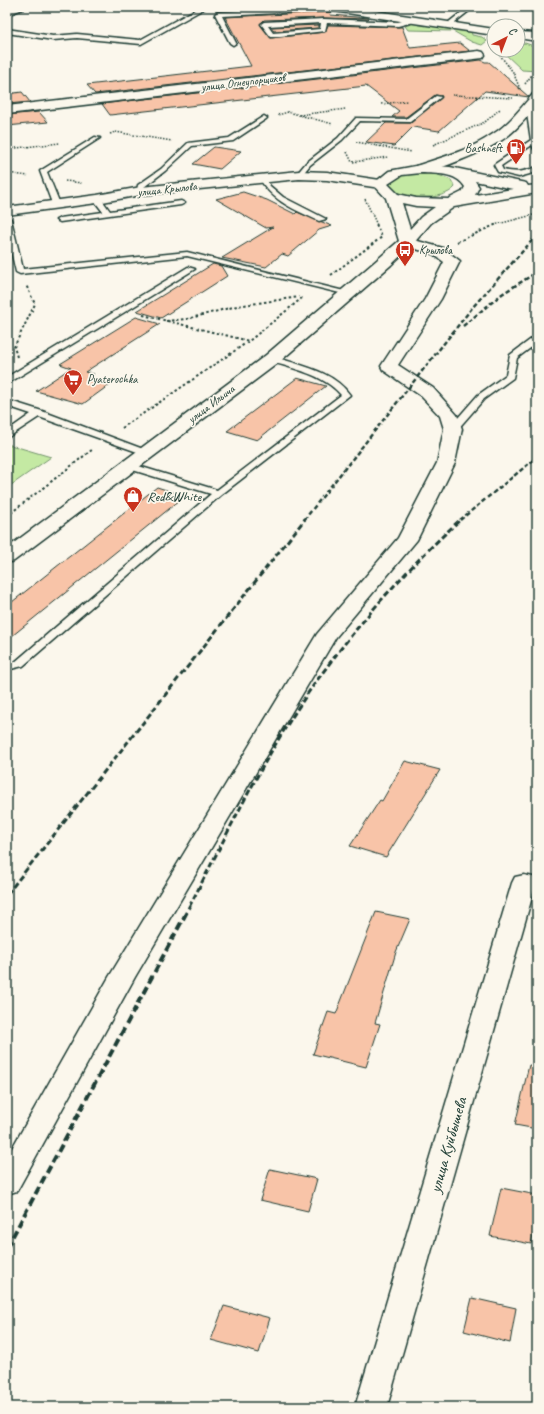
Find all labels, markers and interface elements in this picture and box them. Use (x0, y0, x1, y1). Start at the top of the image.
north arrow (486, 18, 526, 58)
text: С (506, 24, 521, 39)
street label: улица Огнеупорщиков (199, 69, 288, 95)
fuel station icon: Bashneft (505, 137, 527, 165)
place label: Bashneft (465, 140, 503, 156)
street label: улица Крылова (136, 178, 199, 200)
bus stop icon: Крылова (394, 239, 416, 267)
place label: Крылова (419, 242, 453, 258)
supermarket icon: Pyaterochka (62, 368, 84, 396)
place label: Pyaterochka (87, 371, 138, 387)
street label: улица Ильича (183, 380, 239, 428)
shop icon: Red&White (122, 485, 144, 513)
place label: Red&White (147, 488, 203, 505)
street label: улица Куйбышева (424, 1094, 472, 1196)

